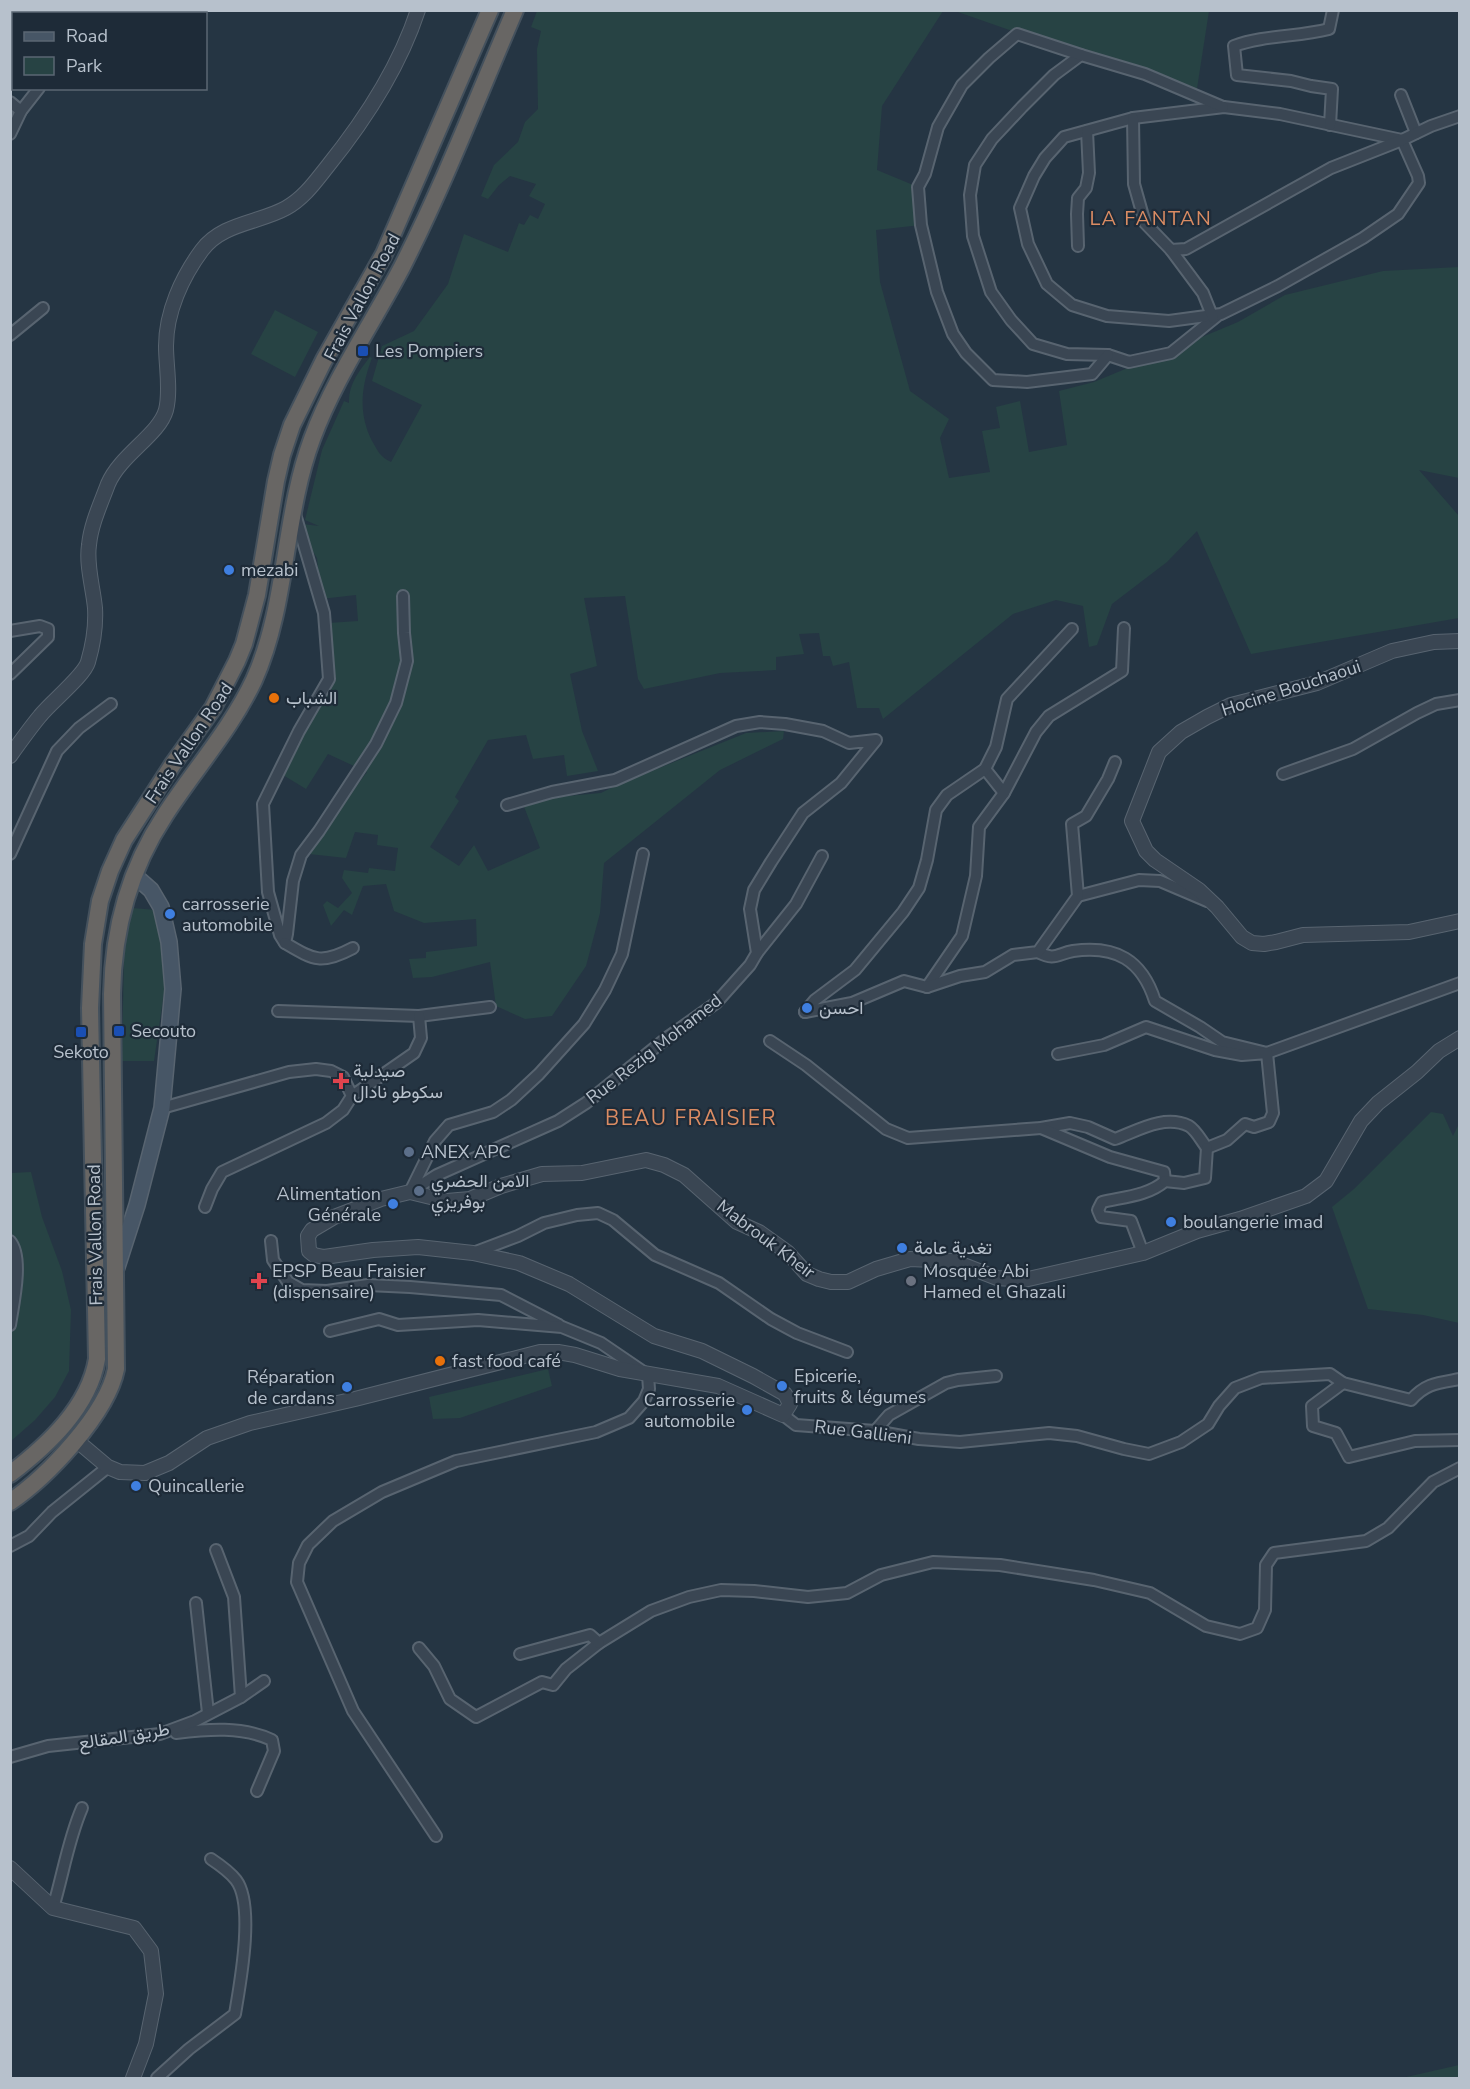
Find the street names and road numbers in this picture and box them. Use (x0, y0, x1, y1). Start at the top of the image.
street label: Frais Vallon Road (318, 229, 406, 365)
street label: Hocine Bouchaoui (1218, 654, 1364, 722)
street label: Frais Vallon Road (140, 678, 238, 808)
street label: Rue Rezig Mohamed (581, 988, 727, 1110)
street label: Frais Vallon Road (82, 1164, 108, 1306)
street label: Mabrouk Kheir (712, 1194, 820, 1284)
street label: Rue Gallieni (813, 1414, 913, 1450)
street label: طريق المقالع (77, 1717, 171, 1755)

